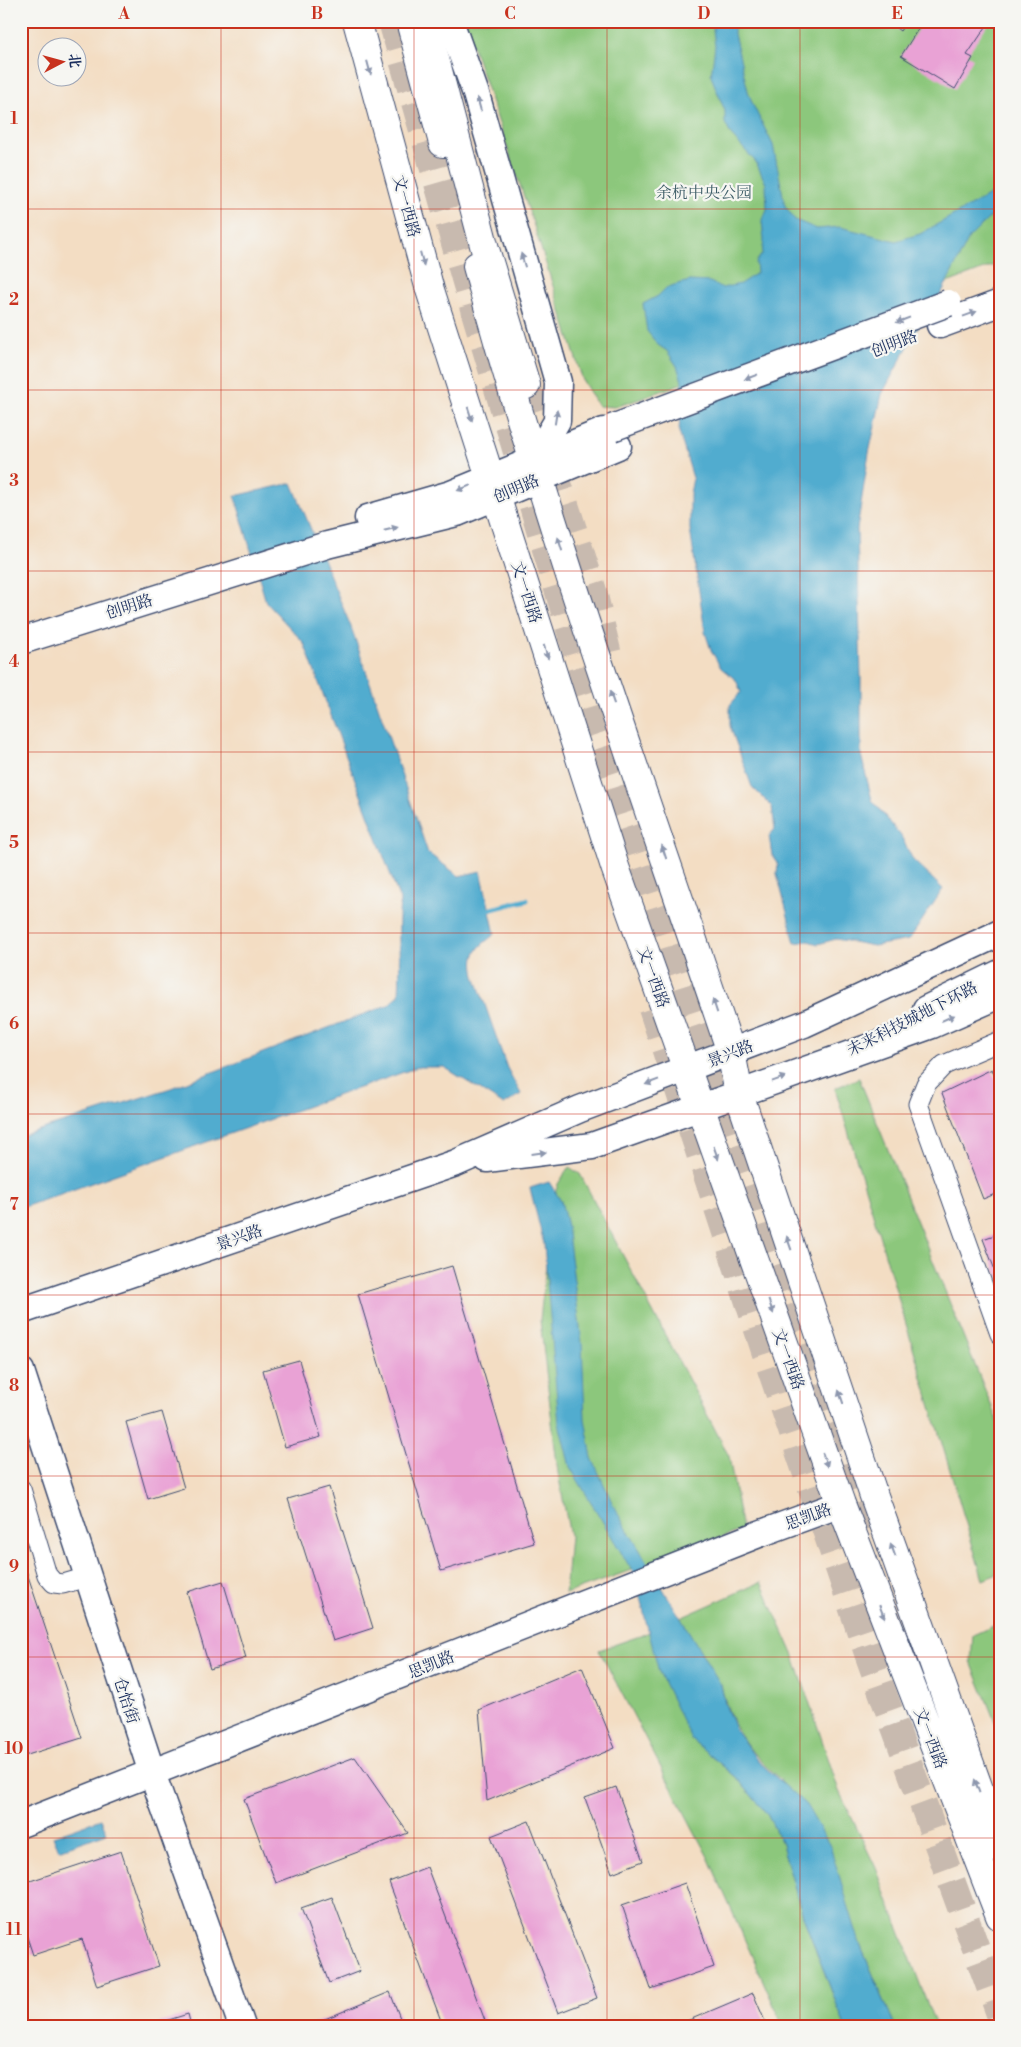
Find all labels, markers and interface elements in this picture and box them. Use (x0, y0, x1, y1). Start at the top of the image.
text: A (117, 4, 130, 24)
text: B (311, 4, 323, 24)
text: C (504, 4, 516, 24)
text: D (698, 4, 711, 24)
text: E (891, 4, 903, 24)
north arrow (38, 38, 88, 88)
text: 北 (64, 53, 84, 69)
one-way arrow (366, 61, 374, 76)
one-way arrow (475, 96, 483, 111)
text: 1 (10, 109, 18, 129)
street label: 文一西路 (388, 173, 424, 240)
park label: 余杭中央公园 (656, 183, 752, 203)
one-way arrow (418, 251, 426, 266)
one-way arrow (519, 252, 527, 267)
text: 2 (9, 290, 19, 310)
one-way arrow (963, 310, 978, 318)
one-way arrow (895, 316, 910, 324)
street label: 创明路 (868, 326, 920, 362)
one-way arrow (743, 374, 758, 381)
one-way arrow (466, 407, 474, 422)
one-way arrow (552, 409, 560, 425)
street label: 创明路 (490, 470, 542, 508)
text: 3 (9, 471, 19, 491)
one-way arrow (456, 485, 471, 493)
one-way arrow (384, 525, 399, 533)
one-way arrow (556, 536, 564, 551)
street label: 文一西路 (507, 559, 545, 626)
street label: 创明路 (103, 590, 155, 624)
one-way arrow (542, 645, 550, 660)
text: 4 (9, 652, 20, 672)
one-way arrow (608, 690, 616, 705)
text: 5 (9, 833, 19, 853)
one-way arrow (660, 844, 667, 859)
street label: 文一西路 (633, 944, 673, 1011)
street label: 未来科技城地下环路 (844, 977, 981, 1060)
one-way arrow (711, 998, 719, 1013)
one-way arrow (941, 1013, 955, 1021)
text: 6 (9, 1014, 19, 1034)
street label: 景兴路 (704, 1036, 756, 1072)
one-way arrow (772, 1075, 787, 1083)
one-way arrow (644, 1078, 659, 1086)
one-way arrow (713, 1146, 720, 1161)
one-way arrow (531, 1148, 547, 1156)
text: 7 (9, 1195, 19, 1215)
street label: 景兴路 (213, 1221, 265, 1255)
one-way arrow (785, 1235, 792, 1250)
one-way arrow (768, 1299, 775, 1314)
street label: 文一西路 (768, 1326, 808, 1393)
text: 8 (9, 1376, 19, 1396)
one-way arrow (836, 1389, 844, 1404)
one-way arrow (822, 1452, 829, 1467)
street label: 思凯路 (782, 1499, 834, 1535)
one-way arrow (889, 1543, 896, 1558)
text: 9 (9, 1557, 19, 1577)
one-way arrow (878, 1605, 886, 1620)
street label: 思凯路 (405, 1647, 457, 1683)
street label: 仓怡街 (109, 1674, 143, 1726)
street label: 文一西路 (909, 1705, 951, 1772)
text: 10 (5, 1739, 23, 1759)
one-way arrow (973, 1778, 981, 1793)
text: 11 (6, 1920, 22, 1940)

